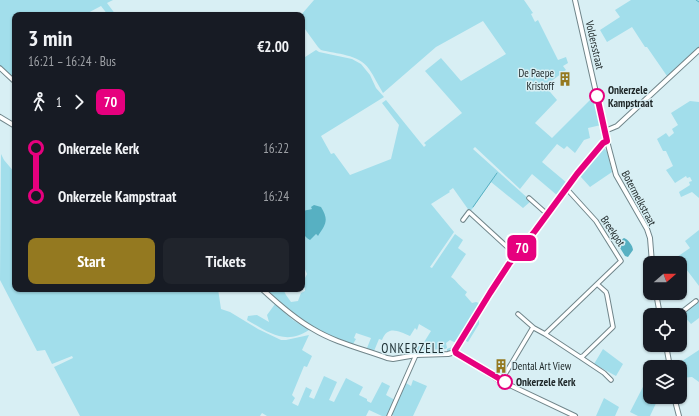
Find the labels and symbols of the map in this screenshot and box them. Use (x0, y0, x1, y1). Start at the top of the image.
street label: Voldersstraat (582, 18, 607, 71)
place label: De Paepe Kristoff (518, 66, 555, 93)
building icon: De Paepe Kristoff (557, 71, 573, 87)
place label: Onkerzele Kampstraat (608, 83, 654, 110)
marker: Onkerzele Kampstraat (589, 88, 605, 104)
street label: Botermelkstraat (619, 168, 659, 228)
street label: Breekpot (598, 213, 628, 249)
line badge: 70 (504, 235, 540, 261)
north arrow (643, 256, 687, 300)
district label: ONKERZELE (381, 340, 445, 357)
building icon: Dental Art View (493, 358, 509, 374)
place label: Dental Art View (512, 359, 572, 373)
marker: Onkerzele Kerk (497, 374, 513, 390)
place label: Onkerzele Kerk (516, 375, 576, 389)

